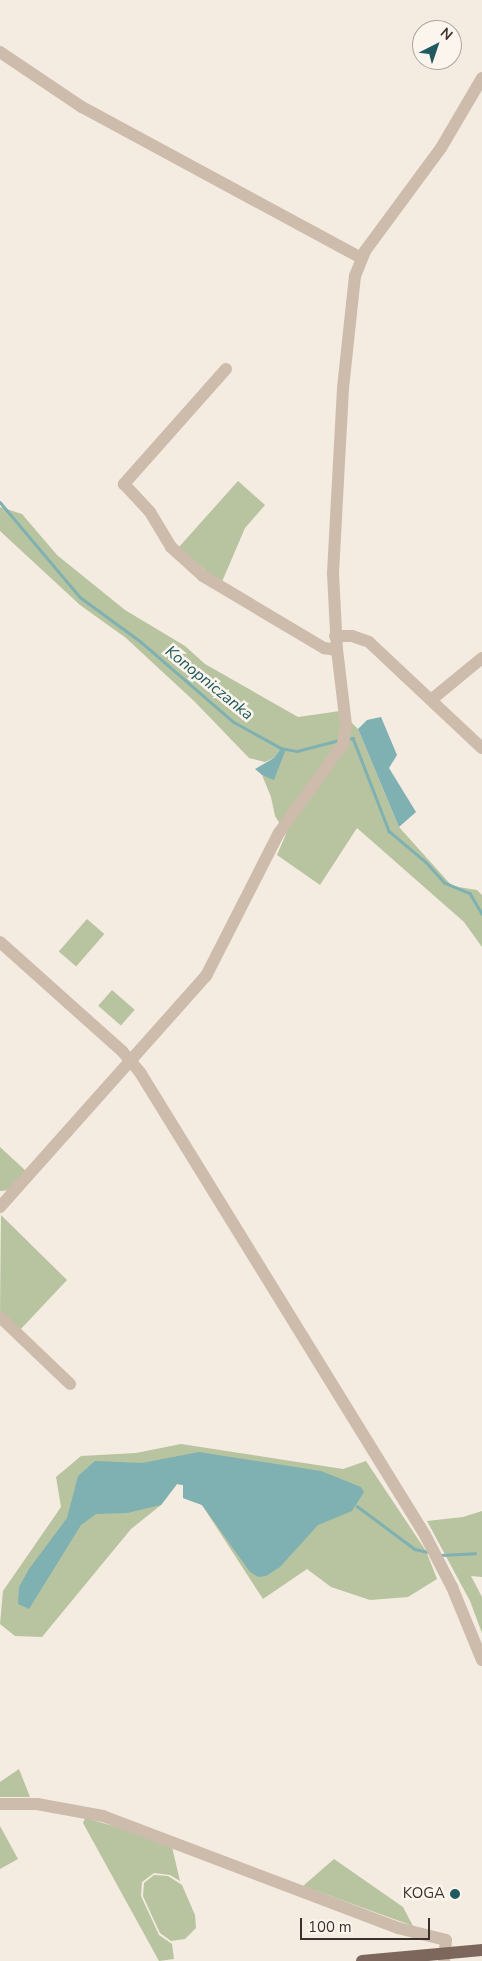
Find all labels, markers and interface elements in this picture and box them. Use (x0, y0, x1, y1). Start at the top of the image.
north arrow (412, 20, 462, 70)
text: N (436, 23, 457, 45)
water label: Konopniczanka (161, 642, 257, 724)
place label: KOGA (403, 1885, 445, 1903)
marker: KOGA (449, 1888, 461, 1900)
scale bar (302, 1908, 432, 1940)
text: 100 m (308, 1917, 352, 1937)

